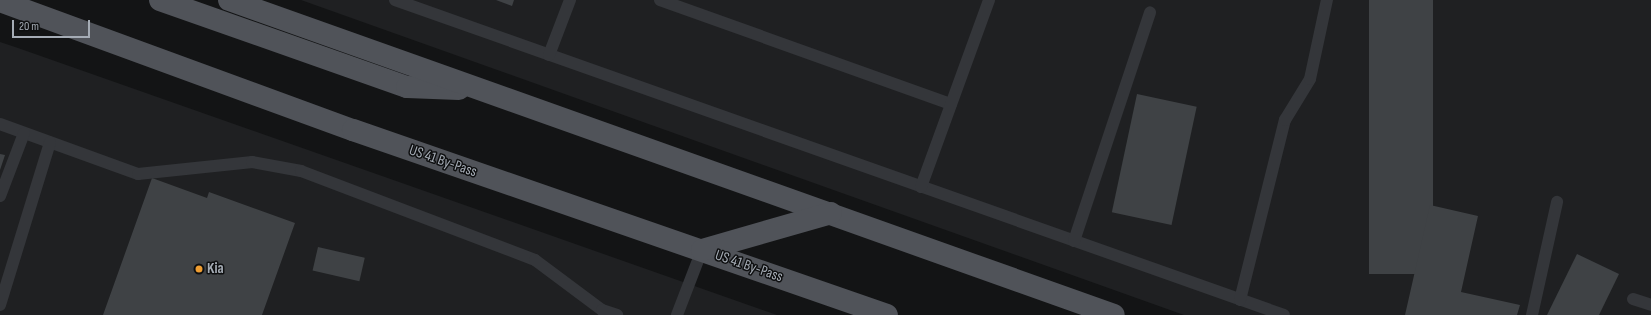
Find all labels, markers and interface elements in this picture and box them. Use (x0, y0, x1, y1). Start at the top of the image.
scale bar (14, 12, 92, 38)
text: 20 m (19, 19, 39, 34)
street label: US 41 By-Pass (407, 141, 479, 181)
street label: US 41 By-Pass (713, 246, 785, 286)
place label: Kia (207, 260, 224, 278)
marker: Kia (194, 264, 204, 274)

